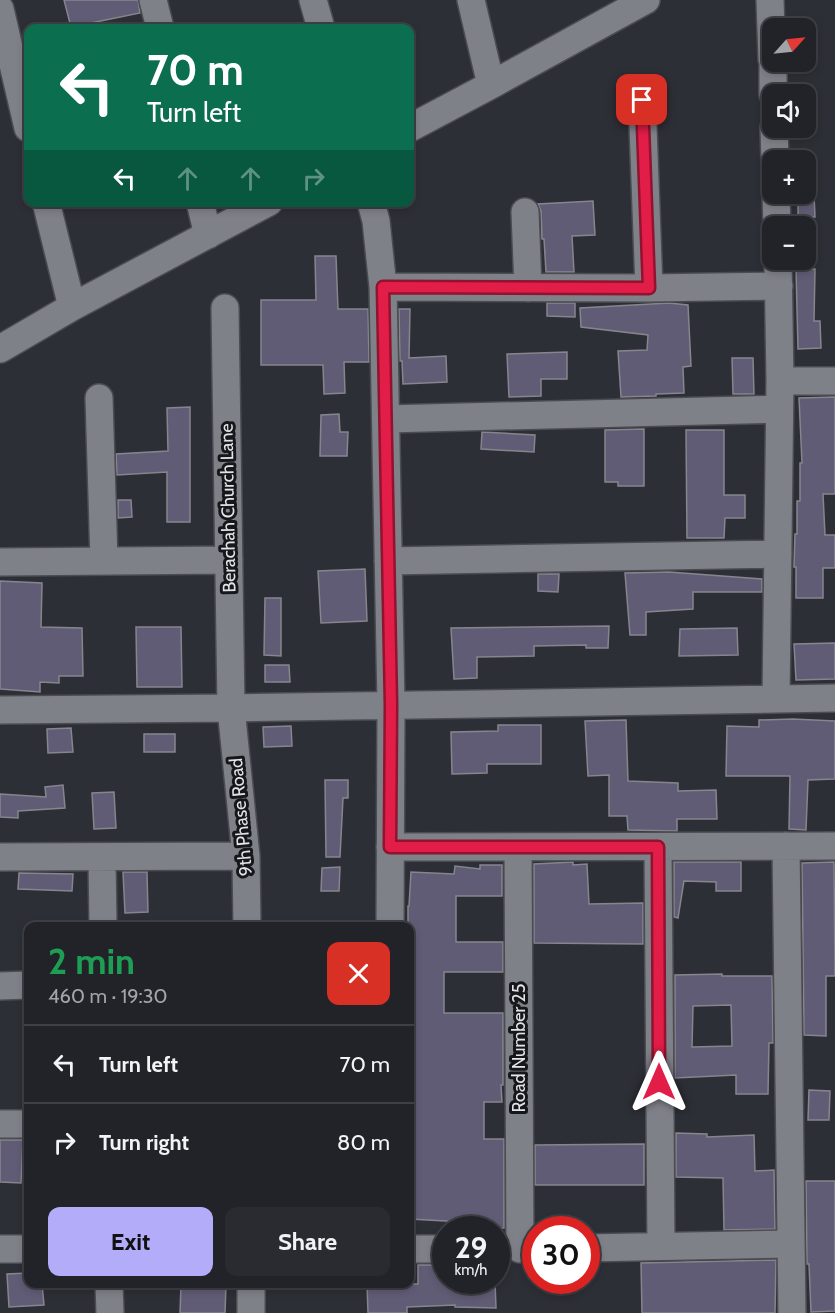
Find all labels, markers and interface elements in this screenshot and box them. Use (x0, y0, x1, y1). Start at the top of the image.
north arrow (762, 18, 816, 72)
map controls (762, 18, 816, 270)
text: 70 m (147, 44, 244, 96)
icon: left (48, 48, 126, 126)
pin (616, 74, 667, 125)
icon: arrive (625, 83, 658, 116)
button: sound (762, 84, 816, 138)
text: Turn left (147, 96, 241, 129)
button: + (762, 150, 816, 204)
icon: left (108, 162, 141, 195)
icon: ahead (171, 162, 204, 195)
icon: ahead (234, 162, 267, 195)
icon: right (297, 162, 330, 195)
button: − (762, 216, 816, 270)
street label: Berachah Church Lane (216, 423, 240, 593)
street label: 9th Phase Road (225, 757, 257, 877)
text: 2 min (48, 939, 135, 983)
button: close (327, 942, 390, 1005)
text: 460 m · 19:30 (48, 984, 168, 1008)
street label: Road Number 25 (508, 984, 530, 1112)
icon: left (48, 1048, 81, 1081)
position arrow (627, 1050, 691, 1114)
text: Turn left (99, 1051, 178, 1078)
text: 70 m (340, 1051, 390, 1078)
icon: right (48, 1126, 81, 1159)
text: Turn right (99, 1129, 189, 1156)
text: 80 m (337, 1129, 390, 1156)
button: Exit (48, 1207, 213, 1276)
button: Share (225, 1207, 390, 1276)
speed limit sign: 30 (522, 1216, 600, 1294)
text: 29 (455, 1229, 487, 1266)
text: km/h (455, 1261, 487, 1279)

